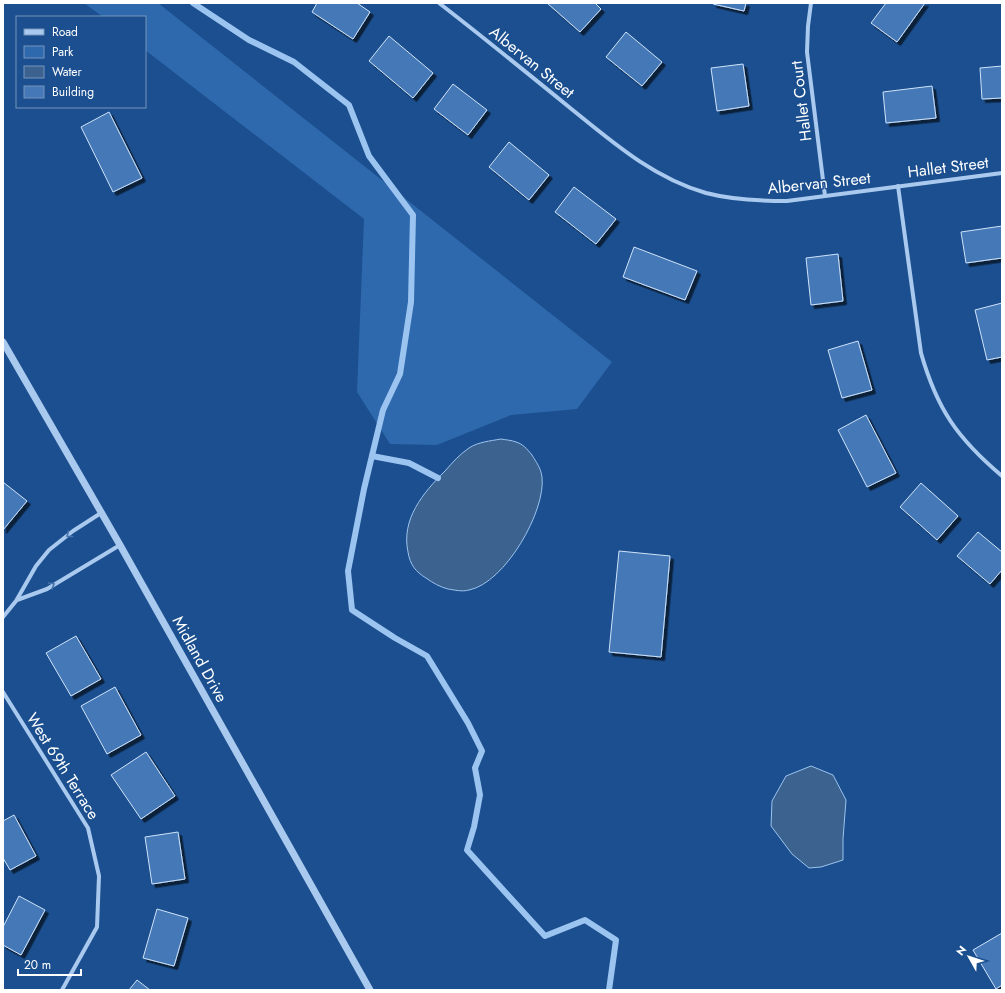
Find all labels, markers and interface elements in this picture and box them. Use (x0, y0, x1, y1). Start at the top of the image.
legend (16, 16, 146, 108)
street label: Albervan Street (484, 20, 580, 104)
text: Road (52, 23, 78, 41)
text: Park (52, 43, 74, 61)
street label: Hallet Court (785, 59, 817, 143)
text: Water (52, 63, 83, 81)
text: Building (52, 83, 94, 101)
street label: Hallet Street (906, 151, 990, 183)
street label: Albervan Street (766, 166, 872, 200)
one-way arrow (66, 530, 73, 537)
one-way arrow (48, 583, 55, 590)
street label: Midland Drive (167, 612, 233, 706)
street label: West 69th Terrace (21, 708, 105, 824)
north arrow (949, 937, 989, 977)
text: N (952, 942, 970, 959)
scale bar (18, 951, 81, 977)
text: 20 m (24, 956, 51, 974)

